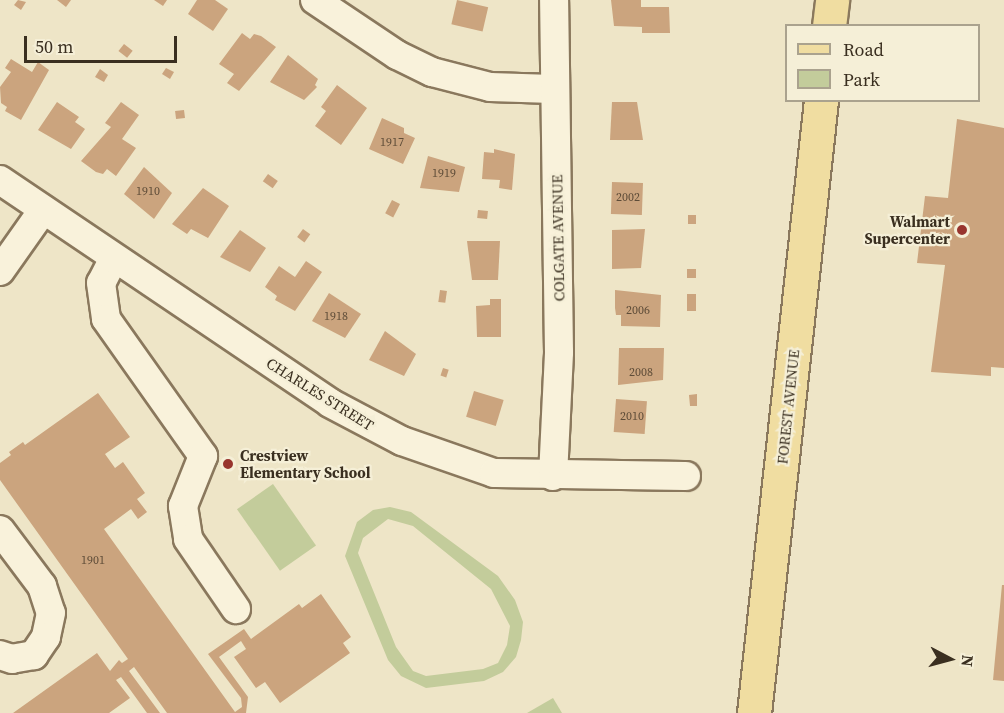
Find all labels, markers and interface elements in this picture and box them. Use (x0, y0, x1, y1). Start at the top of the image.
scale bar (27, 24, 180, 62)
legend (785, 24, 980, 102)
text: 50 m (35, 34, 73, 59)
text: Road (843, 37, 884, 62)
text: Park (843, 67, 880, 92)
house number: 1917 (380, 136, 404, 150)
house number: 1919 (432, 167, 456, 181)
street label: COLGATE AVENUE (548, 174, 568, 302)
house number: 1910 (136, 185, 160, 199)
house number: 2002 (616, 191, 640, 205)
place label: Walmart Supercenter (865, 212, 950, 247)
marker: Walmart Supercenter (955, 223, 969, 237)
house number: 2006 (626, 304, 650, 318)
house number: 1918 (324, 310, 348, 324)
street label: FOREST AVENUE (773, 349, 803, 465)
street label: CHARLES STREET (263, 354, 377, 434)
house number: 2008 (629, 366, 653, 380)
house number: 2010 (620, 410, 644, 424)
place label: Crestview Elementary School (240, 446, 370, 481)
marker: Crestview Elementary School (221, 457, 235, 471)
house number: 1901 (81, 554, 105, 568)
north arrow (920, 629, 980, 689)
text: N (956, 654, 979, 668)

